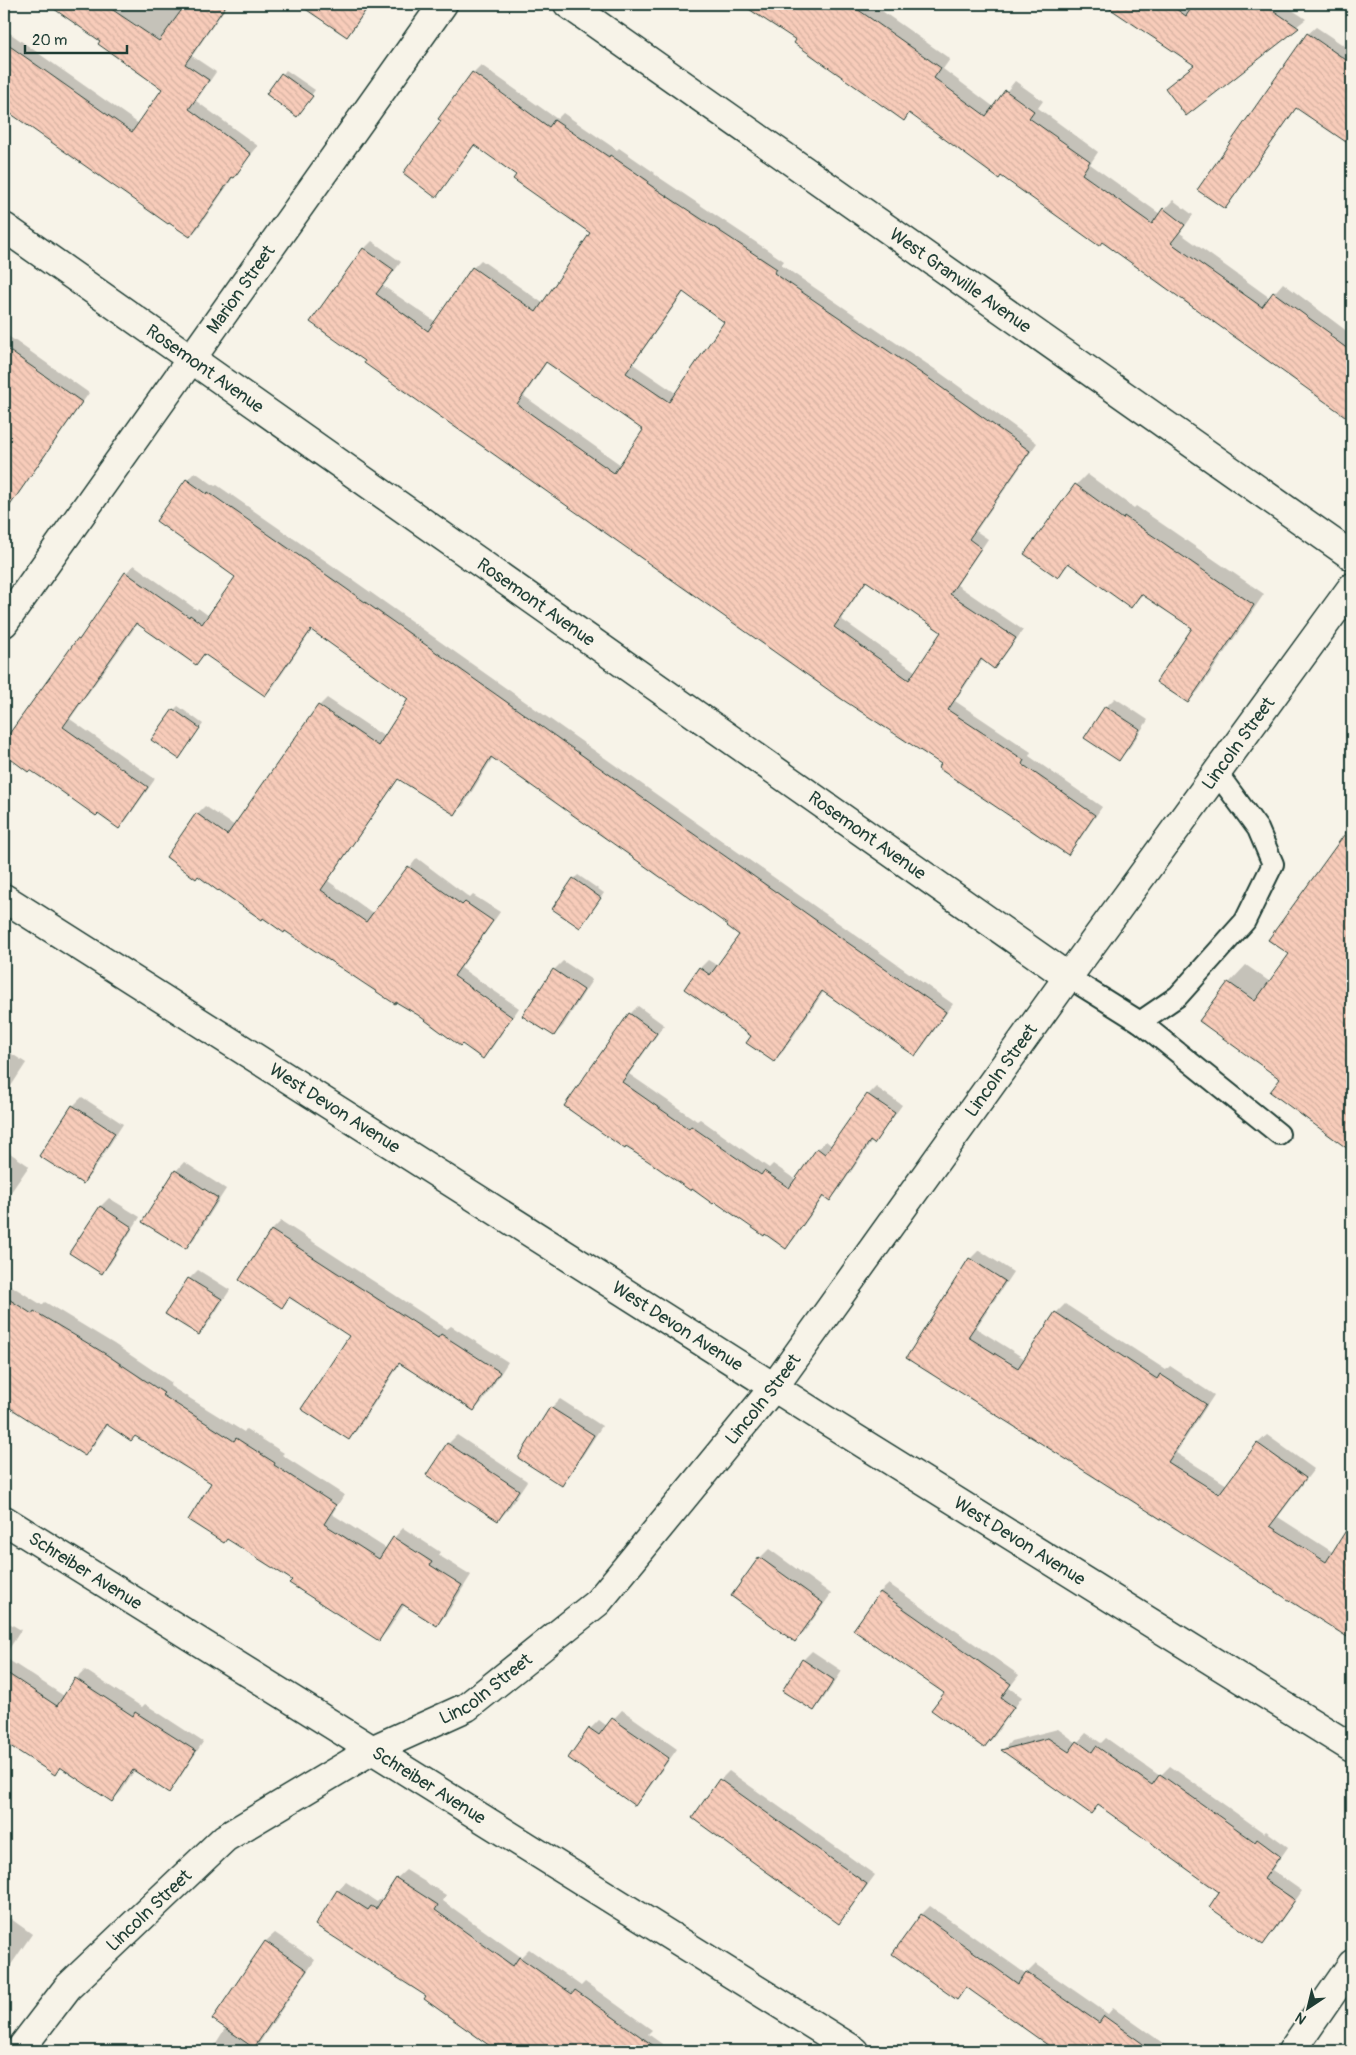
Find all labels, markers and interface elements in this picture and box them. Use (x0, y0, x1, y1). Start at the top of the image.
scale bar (25, 22, 128, 54)
text: 20 m (32, 31, 67, 50)
street label: West Granville Avenue (885, 223, 1036, 338)
street label: Marion Street (201, 240, 280, 338)
street label: Rosemont Avenue (142, 319, 269, 418)
street label: Rosemont Avenue (473, 553, 600, 652)
street label: Lincoln Street (1197, 692, 1280, 794)
street label: Rosemont Avenue (804, 786, 931, 885)
street label: Lincoln Street (960, 1019, 1043, 1122)
street label: West Devon Avenue (265, 1058, 405, 1158)
street label: West Devon Avenue (608, 1276, 747, 1376)
street label: Lincoln Street (720, 1349, 806, 1449)
street label: West Devon Avenue (950, 1491, 1090, 1591)
street label: Schreiber Avenue (24, 1527, 147, 1615)
street label: Lincoln Street (435, 1647, 537, 1730)
street label: Schreiber Avenue (368, 1741, 490, 1829)
street label: Lincoln Street (101, 1864, 197, 1956)
north arrow (1284, 1982, 1334, 2032)
text: N (1292, 2009, 1310, 2028)

